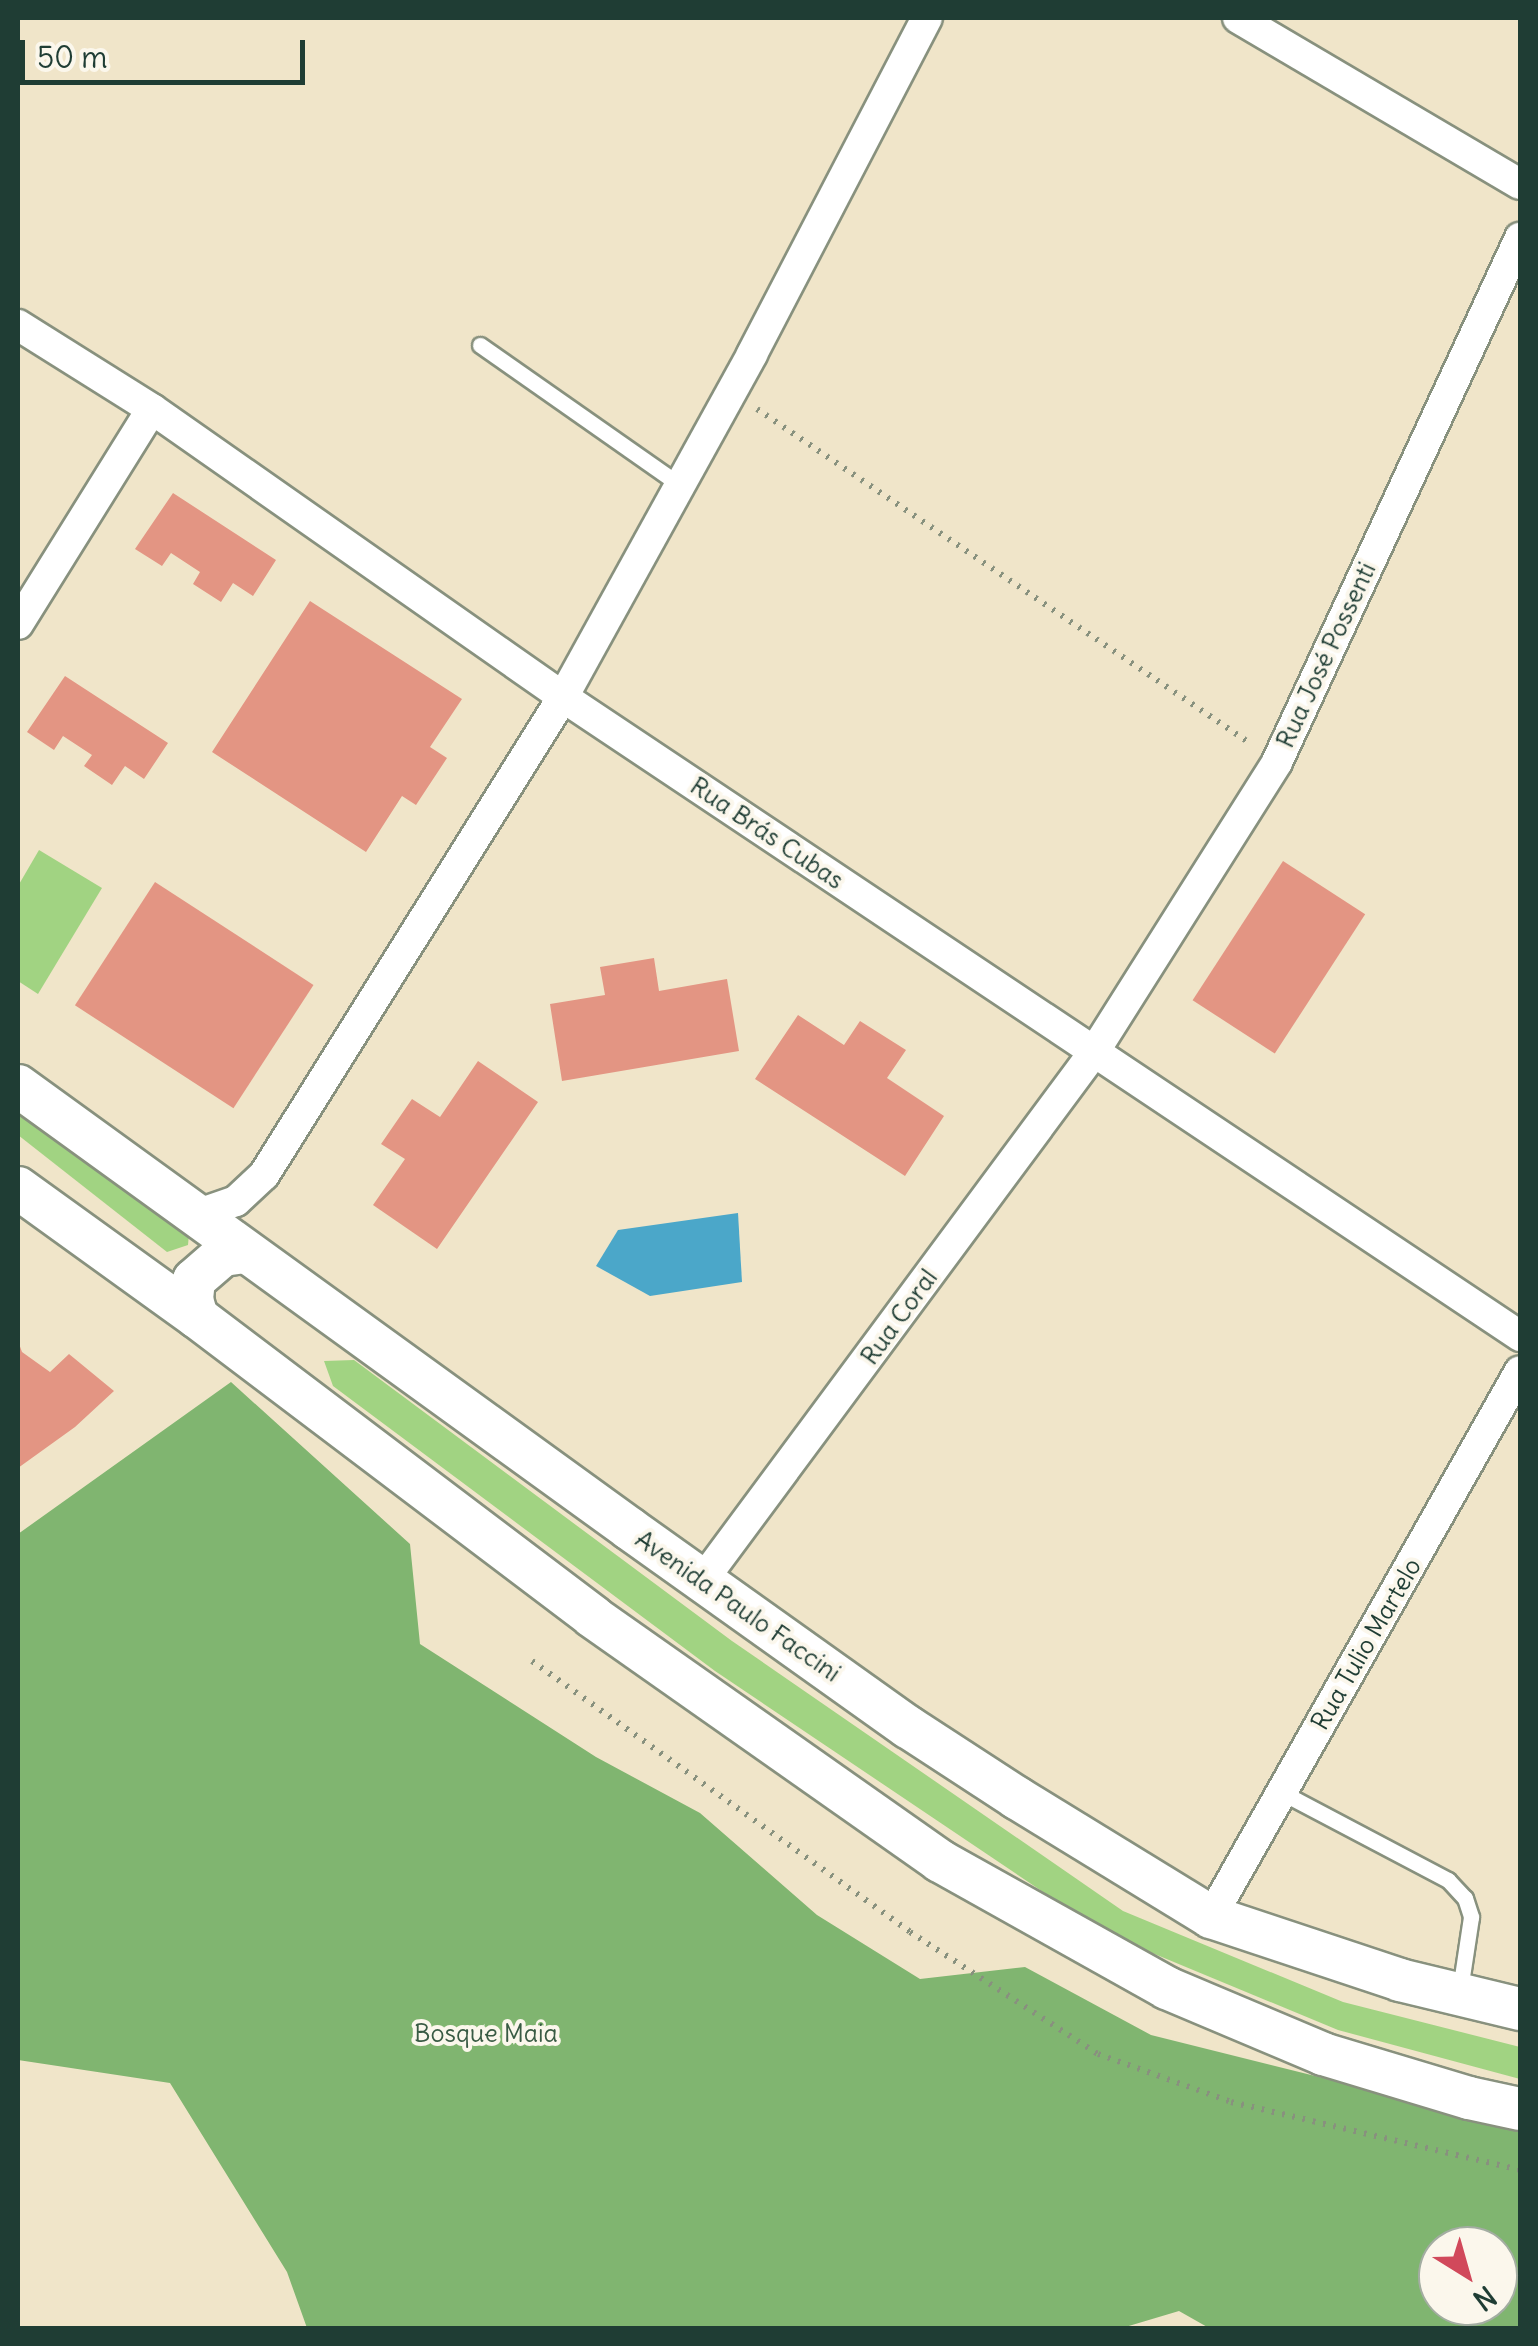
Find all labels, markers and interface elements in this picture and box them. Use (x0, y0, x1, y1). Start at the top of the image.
scale bar (25, 20, 310, 82)
text: 50 m (37, 38, 107, 76)
street label: Rua José Possenti (1270, 558, 1382, 752)
street label: Rua Brás Cubas (685, 771, 849, 895)
street label: Rua Coral (854, 1263, 944, 1371)
street label: Avenida Paulo Faccini (630, 1524, 846, 1688)
street label: Rua Tulio Martelo (1305, 1553, 1427, 1735)
park label: Bosque Maia (414, 2018, 558, 2048)
north arrow (1418, 2226, 1518, 2326)
text: N (1466, 2278, 1503, 2319)

